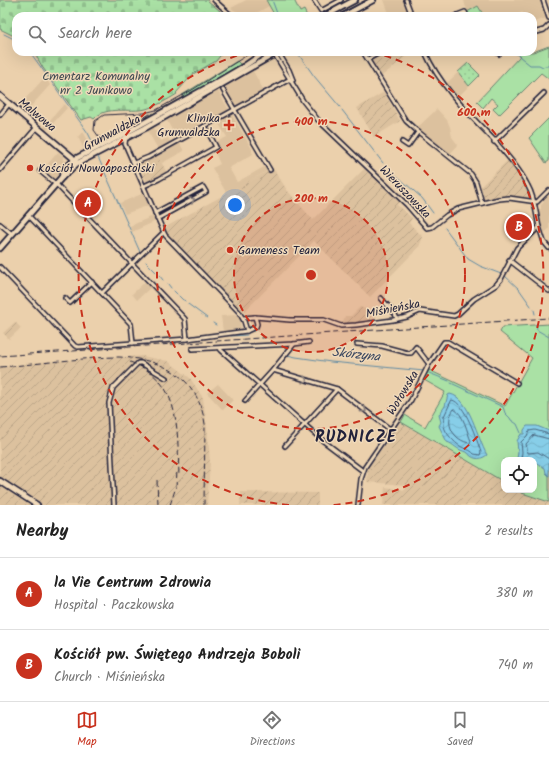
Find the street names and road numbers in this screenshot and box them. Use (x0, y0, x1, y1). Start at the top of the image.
street label: Malwowa (14, 93, 61, 137)
street label: Grunwaldzka (80, 110, 144, 156)
street label: Wieruszowska (375, 161, 436, 223)
street label: Miśnieńska (364, 294, 422, 324)
street label: Wołowska (382, 367, 424, 419)

